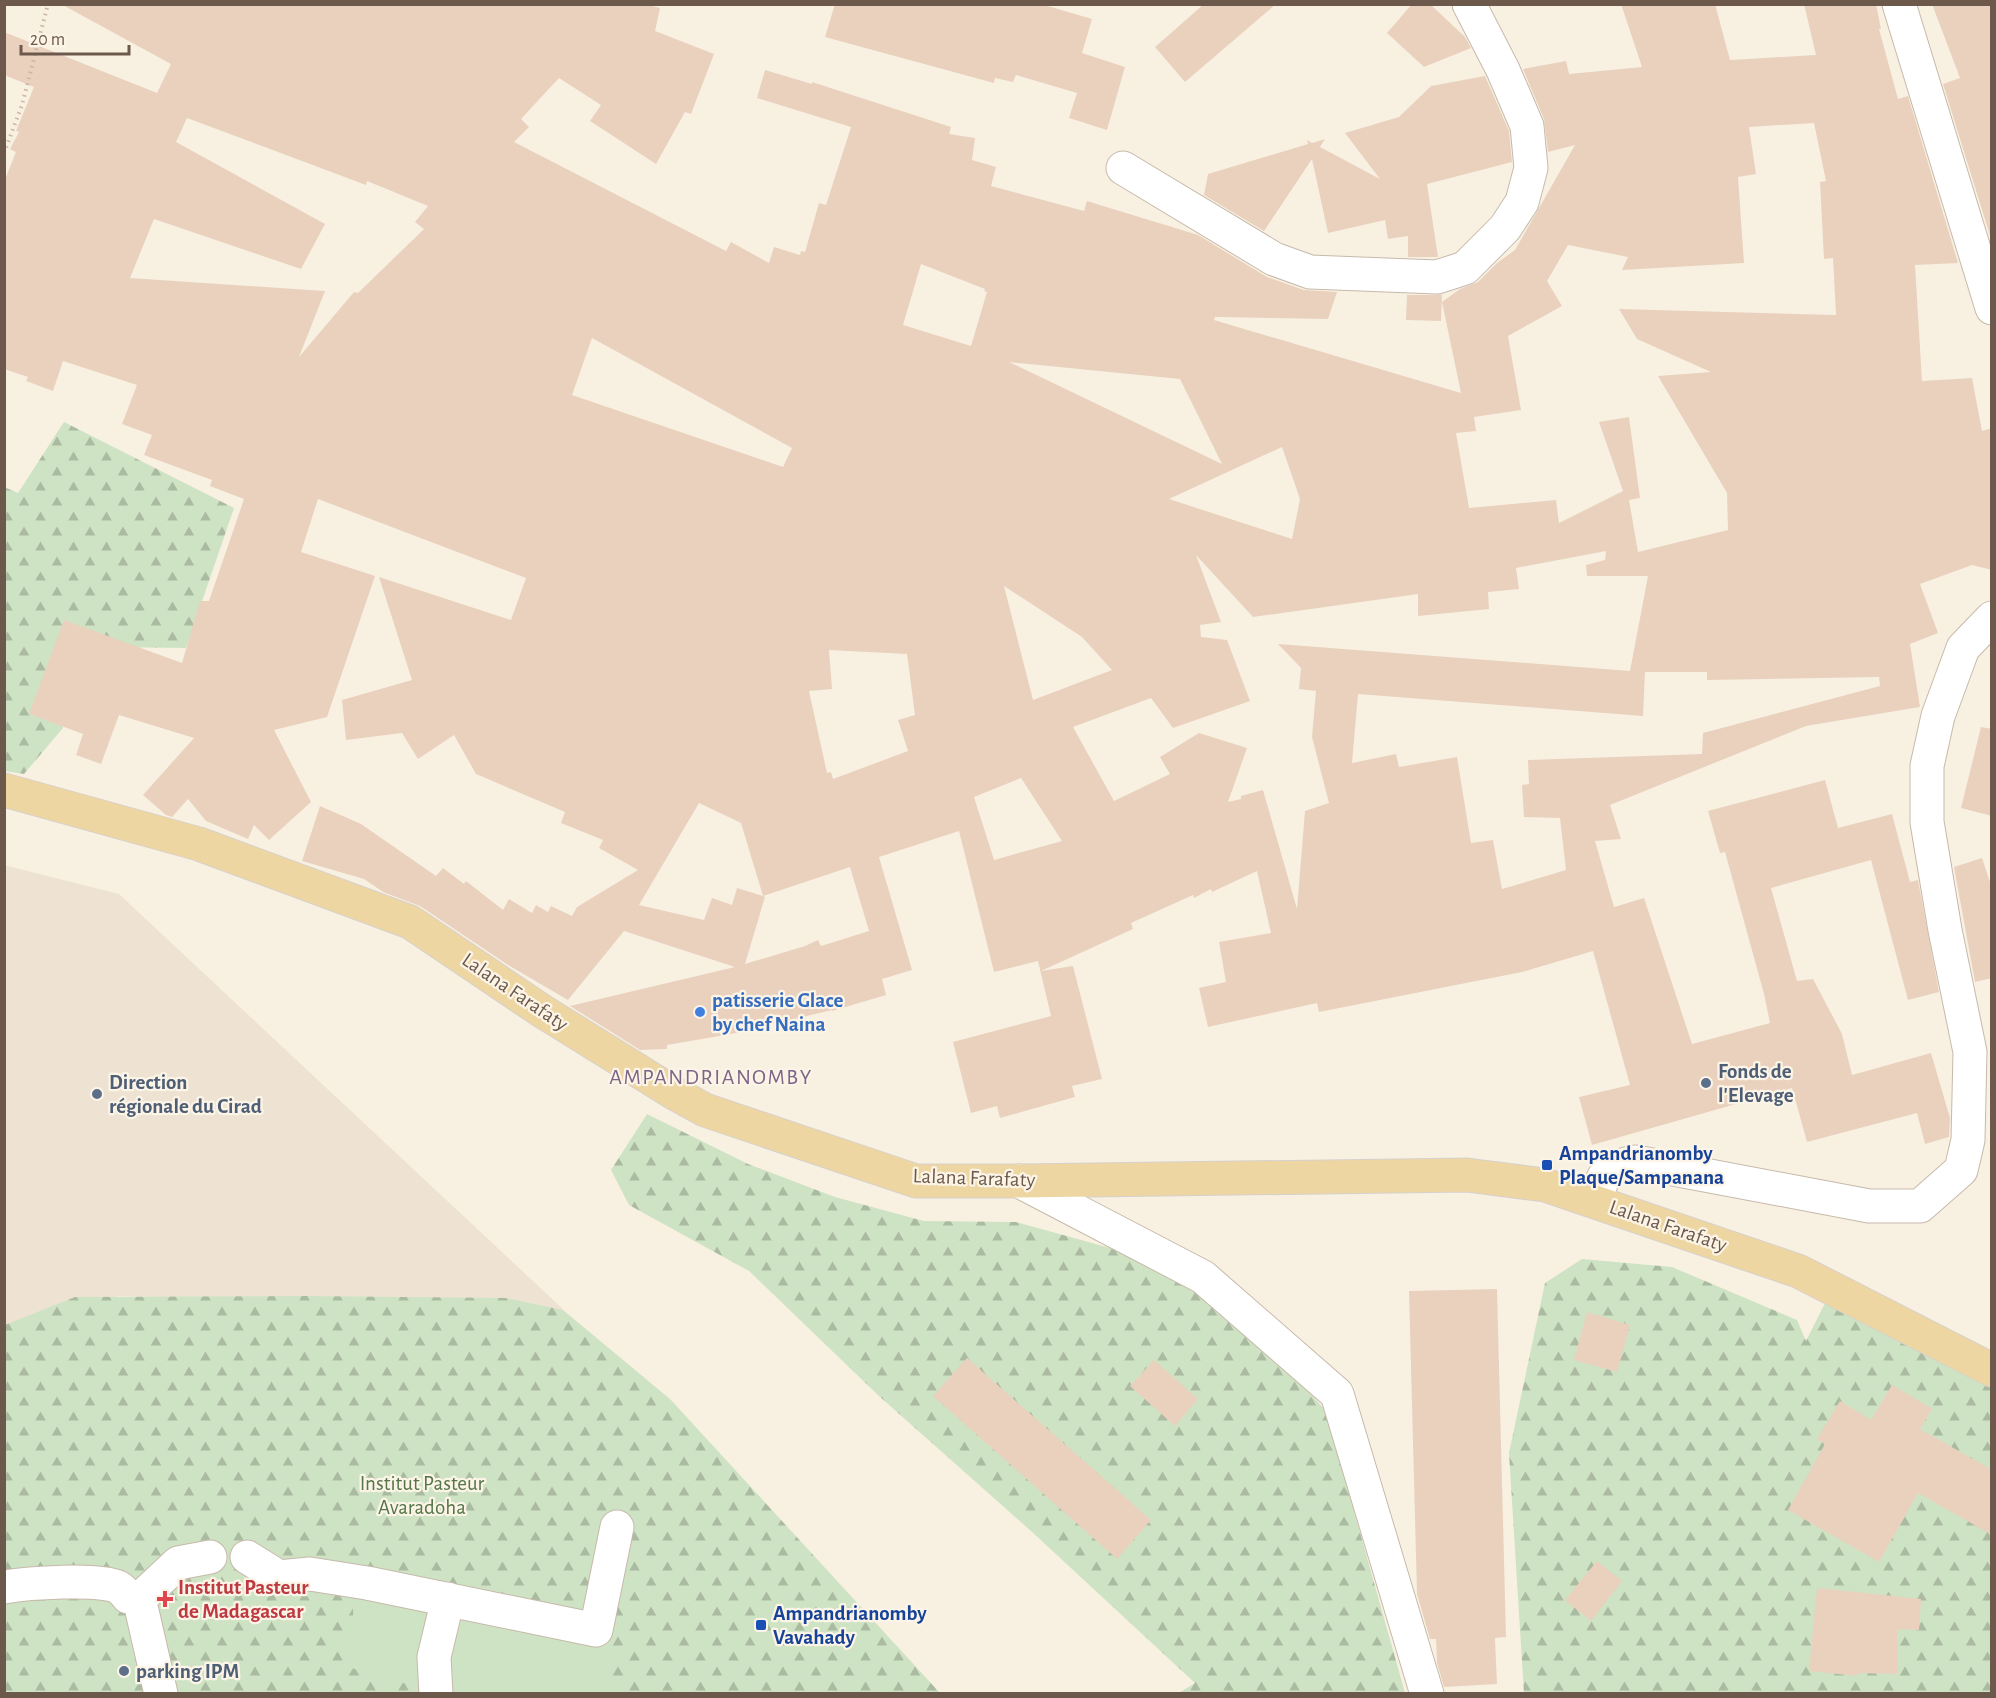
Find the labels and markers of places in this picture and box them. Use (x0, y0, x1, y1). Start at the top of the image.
place label: patisserie Glace by chef Naina (712, 990, 844, 1035)
marker: patisserie Glace by chef Naina (693, 1005, 707, 1019)
place label: Fonds de l'Elevage (1718, 1061, 1794, 1106)
place label: Direction régionale du Cirad (109, 1072, 262, 1117)
marker: Fonds de l'Elevage (1699, 1076, 1713, 1090)
marker: Direction régionale du Cirad (90, 1087, 104, 1101)
place label: Ampandrianomby Plaque/Sampanana (1559, 1143, 1724, 1188)
marker: Ampandrianomby Plaque/Sampanana (1540, 1158, 1554, 1172)
place label: Institut Pasteur de Madagascar (178, 1577, 309, 1622)
marker: Institut Pasteur de Madagascar (156, 1590, 174, 1608)
place label: Ampandrianomby Vavahady (773, 1603, 927, 1648)
marker: Ampandrianomby Vavahady (754, 1618, 768, 1632)
place label: parking IPM (136, 1661, 239, 1682)
marker: parking IPM (117, 1664, 131, 1678)

